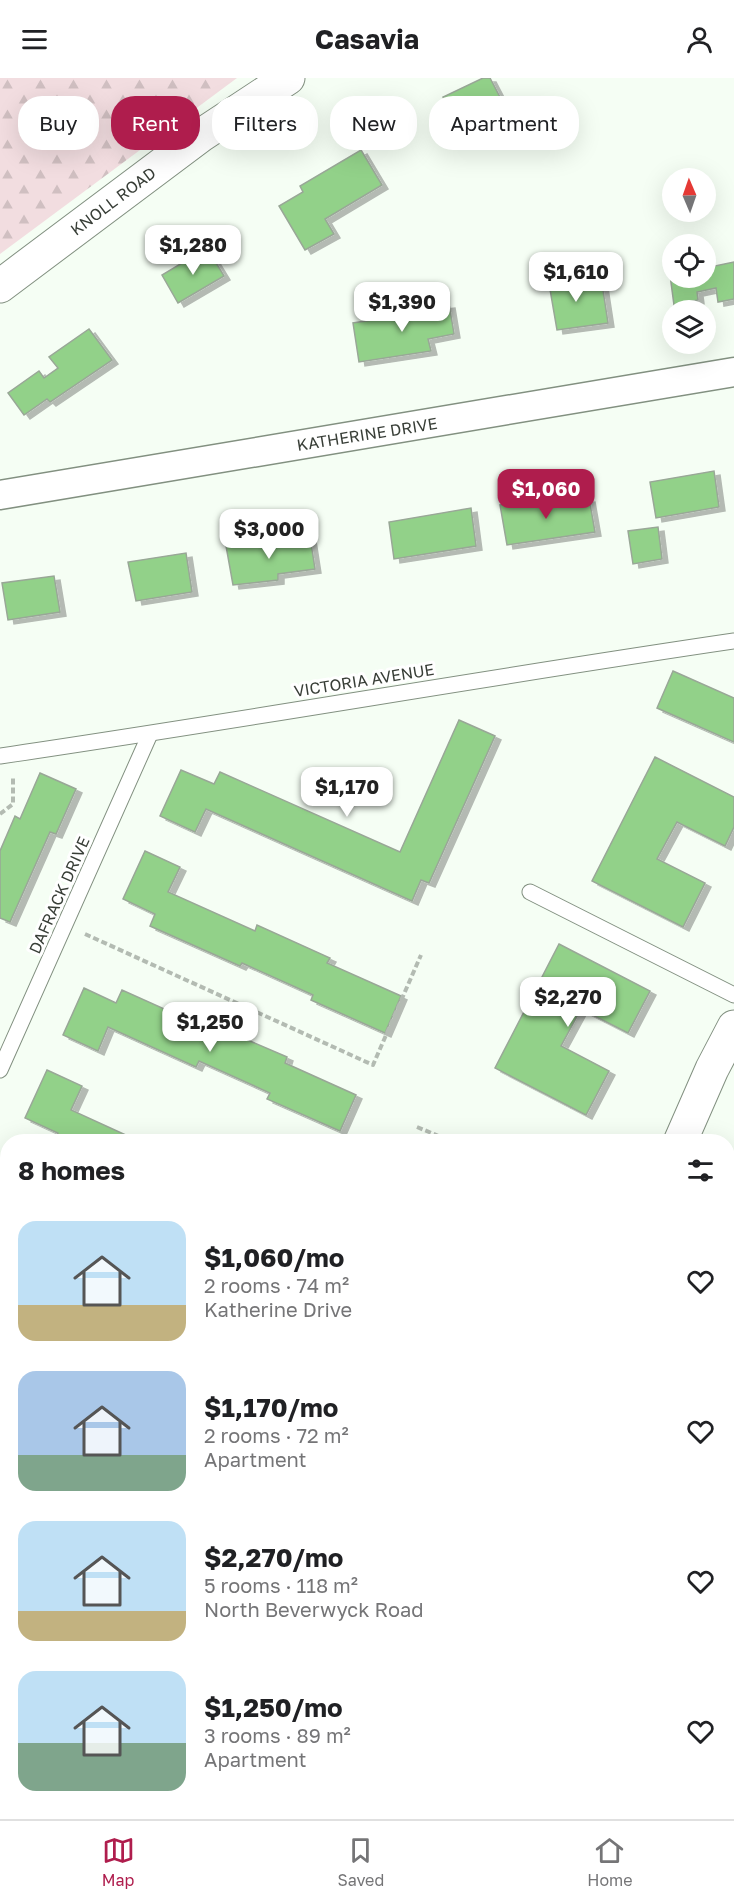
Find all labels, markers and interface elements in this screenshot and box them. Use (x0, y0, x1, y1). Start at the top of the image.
icon: menu (18, 23, 51, 56)
text: Casavia (315, 23, 419, 55)
icon: person (683, 23, 716, 56)
chip: Buy (18, 96, 99, 150)
chip: Rent (111, 96, 200, 150)
chip: Filters (212, 96, 318, 150)
chip: New (330, 96, 417, 150)
chip: Apartment (429, 96, 579, 150)
street label: KNOLL ROAD (66, 162, 160, 240)
north arrow (662, 168, 716, 222)
map controls (662, 168, 716, 354)
pin: $1,280 (144, 225, 242, 276)
text: $1,280 (159, 232, 227, 256)
button: locate (662, 234, 716, 288)
pin: $1,610 (527, 252, 625, 303)
text: $1,610 (543, 259, 609, 283)
pin: $1,390 (353, 282, 451, 333)
text: $1,390 (368, 289, 436, 313)
button: layers (662, 300, 716, 354)
street label: KATHERINE DRIVE (295, 413, 439, 455)
pin: $1,060 (497, 469, 595, 520)
text: $1,060 (512, 476, 580, 500)
pin: $3,000 (220, 509, 318, 560)
text: $3,000 (234, 516, 305, 540)
street label: VICTORIA AVENUE (292, 659, 436, 701)
pin: $1,170 (298, 767, 396, 818)
text: $1,170 (315, 774, 379, 798)
street label: DAFRACK DRIVE (24, 833, 94, 957)
pin: $2,270 (519, 977, 617, 1028)
text: $2,270 (534, 984, 602, 1008)
pin: $1,250 (161, 1002, 259, 1053)
text: $1,250 (176, 1009, 244, 1033)
icon: filters (684, 1154, 717, 1187)
text: 8 homes (18, 1155, 125, 1186)
text: $1,060/mo (204, 1242, 344, 1273)
icon: home (66, 1245, 138, 1317)
icon: heart (684, 1265, 717, 1298)
text: 2 rooms · 74 m² (204, 1273, 349, 1297)
text: Katherine Drive (204, 1297, 352, 1321)
text: $1,170/mo (204, 1392, 338, 1423)
icon: home (66, 1395, 138, 1467)
icon: heart (684, 1415, 717, 1448)
text: 2 rooms · 72 m² (204, 1423, 349, 1447)
text: Apartment (204, 1447, 307, 1471)
text: $2,270/mo (204, 1542, 343, 1573)
icon: home (66, 1545, 138, 1617)
icon: heart (684, 1565, 717, 1598)
text: 5 rooms · 118 m² (204, 1573, 358, 1597)
text: North Beverwyck Road (204, 1597, 424, 1621)
text: $1,250/mo (204, 1692, 343, 1723)
icon: home (66, 1695, 138, 1767)
icon: heart (684, 1715, 717, 1748)
text: 3 rooms · 89 m² (204, 1723, 351, 1747)
text: Apartment (204, 1747, 307, 1771)
tab: Map (102, 1834, 135, 1890)
tab: Saved (338, 1834, 384, 1890)
tab: Home (587, 1834, 632, 1890)

